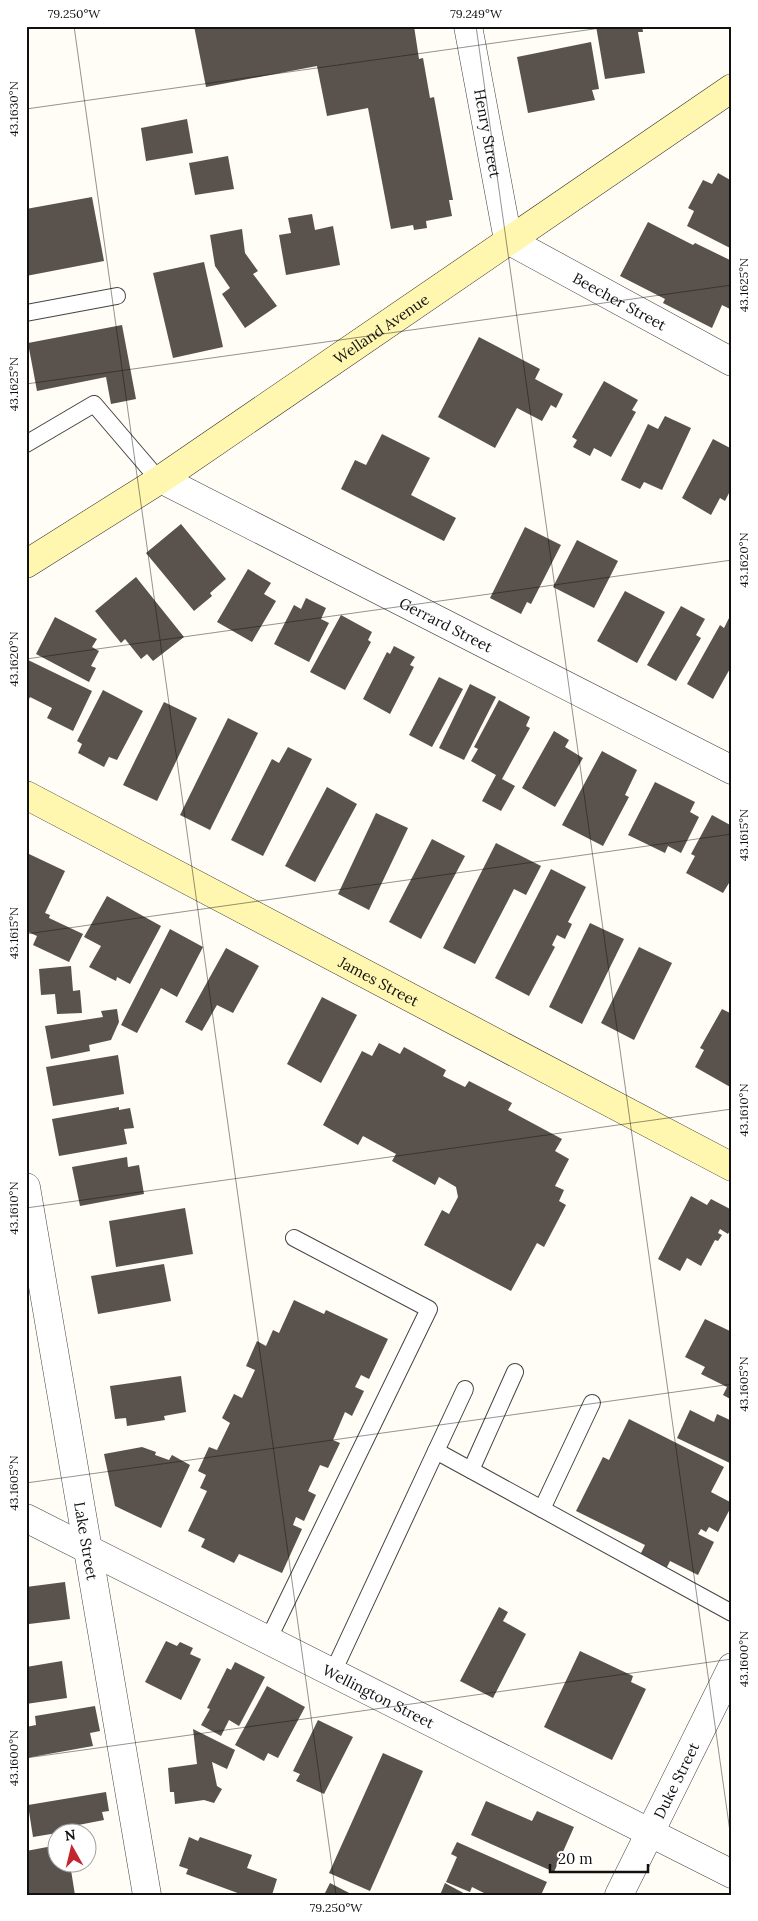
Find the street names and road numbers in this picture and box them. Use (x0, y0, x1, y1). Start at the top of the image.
street label: Henry Street (470, 87, 506, 179)
street label: Beecher Street (570, 268, 670, 334)
street label: Welland Avenue (330, 289, 432, 368)
street label: Gerrard Street (396, 593, 496, 656)
street label: James Street (335, 952, 423, 1010)
street label: Lake Street (70, 1500, 103, 1582)
street label: Wellington Street (320, 1660, 438, 1732)
street label: Duke Street (649, 1739, 703, 1822)

